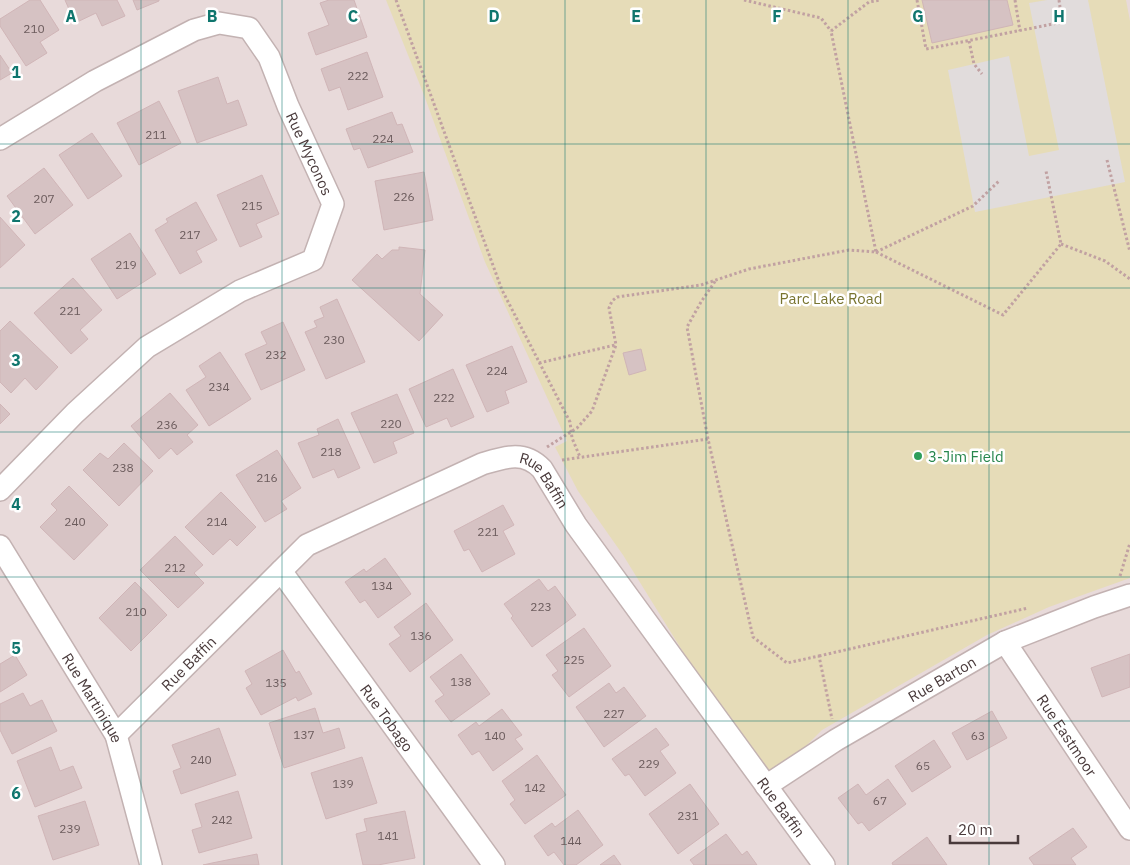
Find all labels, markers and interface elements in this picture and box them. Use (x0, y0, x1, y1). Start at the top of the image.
text: A (66, 6, 77, 26)
text: B (207, 6, 218, 26)
text: C (348, 6, 358, 26)
text: D (488, 6, 500, 26)
text: E (631, 6, 641, 26)
text: F (772, 6, 782, 26)
text: G (912, 6, 924, 26)
text: H (1053, 6, 1065, 26)
house number: 210 (23, 21, 45, 36)
text: 1 (11, 62, 21, 82)
house number: 222 (347, 68, 369, 83)
street label: Rue Myconos (282, 109, 337, 198)
house number: 211 (145, 127, 167, 142)
house number: 224 (372, 131, 394, 146)
house number: 226 (393, 189, 415, 204)
house number: 207 (33, 191, 55, 206)
house number: 215 (241, 198, 263, 213)
text: 2 (11, 206, 21, 226)
house number: 217 (179, 227, 201, 242)
house number: 219 (115, 257, 137, 272)
park label: Parc Lake Road (780, 289, 882, 308)
house number: 221 (59, 303, 81, 318)
house number: 230 (323, 332, 345, 347)
house number: 232 (265, 347, 287, 362)
text: 3 (11, 350, 21, 370)
house number: 224 (486, 363, 508, 378)
house number: 234 (208, 379, 230, 394)
house number: 222 (433, 390, 455, 405)
house number: 220 (380, 416, 402, 431)
house number: 236 (156, 417, 178, 432)
house number: 218 (320, 444, 342, 459)
place label: 3-Jim Field (928, 447, 1004, 466)
street label: Rue Baffin (518, 448, 573, 512)
marker: 3-Jim Field (912, 450, 924, 462)
house number: 238 (112, 460, 134, 475)
house number: 216 (256, 470, 278, 485)
text: 4 (11, 494, 21, 514)
house number: 240 (64, 514, 86, 529)
house number: 214 (206, 514, 228, 529)
house number: 221 (477, 524, 499, 539)
house number: 212 (164, 560, 186, 575)
house number: 134 (371, 578, 393, 593)
house number: 223 (530, 599, 552, 614)
house number: 210 (125, 604, 147, 619)
house number: 136 (410, 628, 432, 643)
street label: Rue Baffin (157, 632, 220, 694)
text: 5 (11, 638, 21, 658)
street label: Rue Martinique (58, 649, 127, 745)
house number: 225 (563, 652, 585, 667)
street label: Rue Barton (904, 652, 979, 706)
house number: 138 (450, 674, 472, 689)
house number: 135 (265, 675, 287, 690)
street label: Rue Tobago (356, 680, 418, 755)
street label: Rue Eastmoor (1033, 691, 1102, 780)
house number: 227 (603, 706, 625, 721)
house number: 137 (293, 727, 315, 742)
house number: 140 (484, 728, 506, 743)
house number: 63 (971, 728, 985, 743)
house number: 240 (190, 752, 212, 767)
house number: 229 (638, 756, 660, 771)
house number: 65 (916, 758, 930, 773)
street label: Rue Baffin (753, 773, 810, 841)
house number: 139 (332, 776, 354, 791)
house number: 142 (524, 780, 546, 795)
text: 6 (11, 783, 21, 803)
house number: 67 (873, 793, 887, 808)
house number: 231 (677, 808, 699, 823)
house number: 242 (211, 812, 233, 827)
scale bar (950, 812, 1018, 844)
text: 20 m (958, 820, 993, 839)
house number: 239 (59, 821, 81, 836)
house number: 141 (377, 828, 399, 843)
house number: 144 (560, 833, 582, 848)

